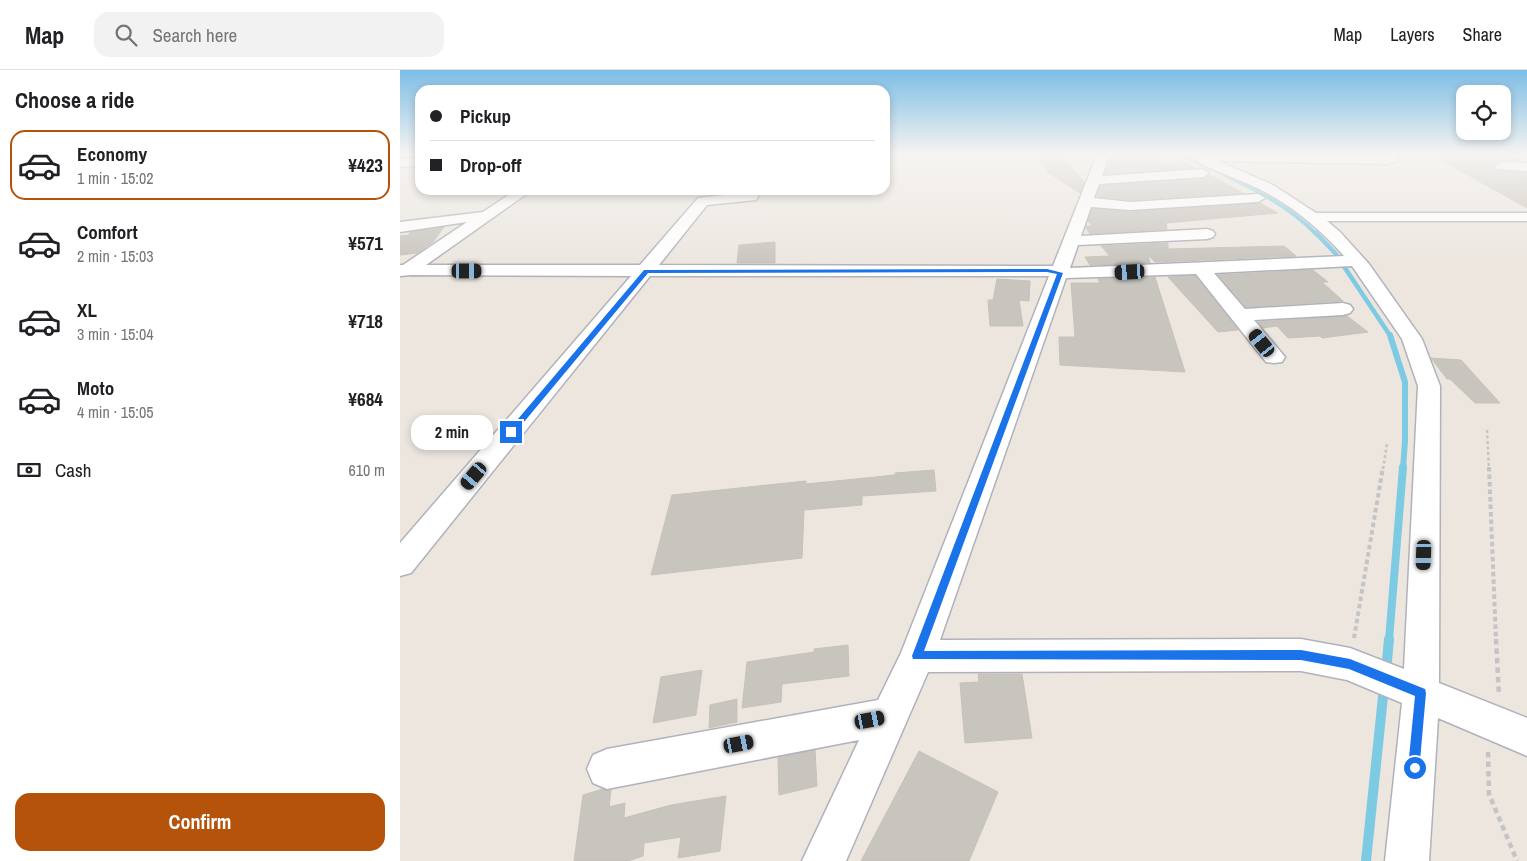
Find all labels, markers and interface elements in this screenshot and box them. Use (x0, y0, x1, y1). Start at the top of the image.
search box (94, 12, 444, 57)
text: Map (25, 19, 64, 51)
icon: search (112, 21, 140, 49)
text: Search here (152, 22, 237, 48)
text: Map (1334, 22, 1362, 47)
text: Layers (1390, 22, 1435, 47)
text: Share (1463, 22, 1502, 47)
text: Choose a ride (15, 85, 134, 115)
map controls (1456, 85, 1511, 140)
button: locate (1456, 85, 1511, 140)
text: Pickup (460, 103, 511, 129)
text: Economy (77, 141, 147, 167)
icon: car (17, 143, 62, 188)
text: ¥423 (348, 152, 383, 178)
text: Drop-off (460, 152, 521, 178)
text: 1 min · 15:02 (77, 167, 154, 189)
text: Comfort (77, 219, 138, 245)
icon: car (17, 221, 62, 266)
text: ¥571 (348, 230, 383, 256)
text: 2 min · 15:03 (77, 245, 154, 267)
car (452, 264, 482, 279)
car (1114, 264, 1145, 280)
text: XL (77, 297, 97, 323)
icon: car (17, 299, 62, 344)
text: ¥718 (348, 308, 383, 334)
text: 3 min · 15:04 (77, 323, 154, 345)
car (1246, 327, 1277, 359)
text: Moto (77, 375, 114, 401)
icon: car (17, 377, 62, 422)
text: ¥684 (348, 386, 383, 412)
text: 4 min · 15:05 (77, 401, 154, 423)
callout: 2 min (411, 414, 494, 450)
text: 2 min (435, 421, 469, 443)
route end (500, 421, 522, 443)
icon: cash (15, 456, 43, 484)
text: Cash (55, 457, 91, 483)
text: 610 m (349, 459, 385, 481)
car (458, 460, 489, 492)
car (1415, 540, 1432, 570)
car (853, 710, 886, 730)
car (722, 734, 755, 754)
route start (1404, 757, 1426, 779)
button: Confirm (15, 793, 385, 851)

